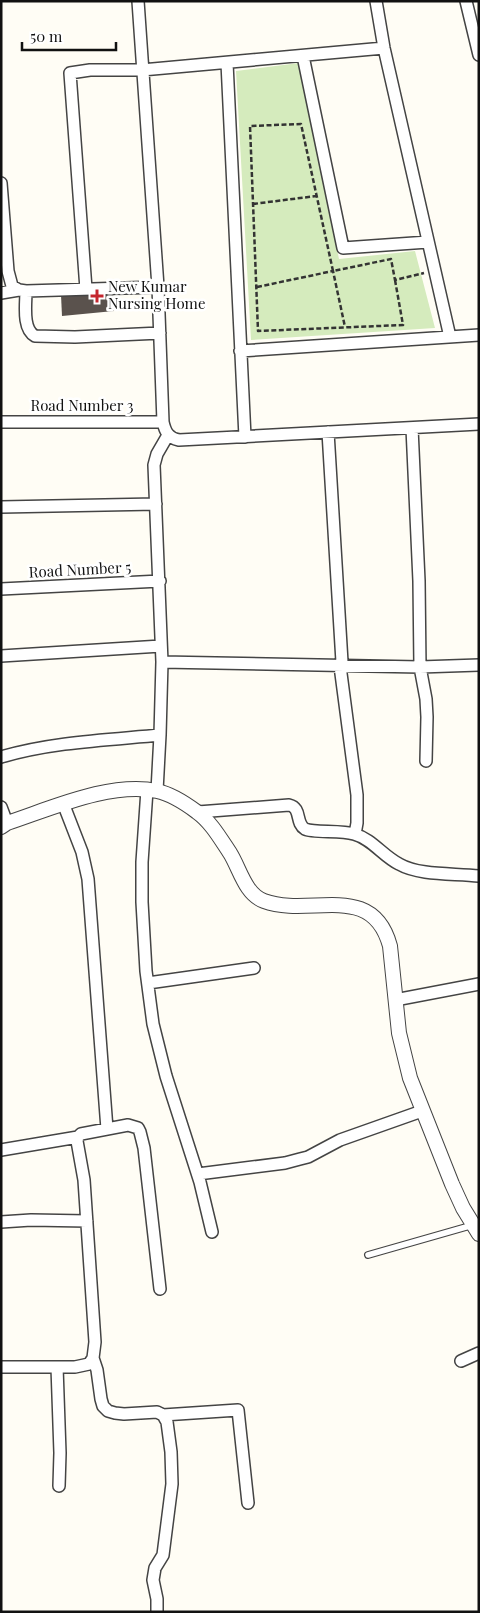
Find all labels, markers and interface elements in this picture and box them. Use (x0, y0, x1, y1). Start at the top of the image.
scale bar (22, 20, 116, 52)
text: 50 m (30, 26, 63, 46)
place label: New Kumar Nursing Home (108, 276, 206, 313)
marker: New Kumar Nursing Home (90, 289, 104, 303)
street label: Road Number 3 (30, 395, 134, 415)
street label: Road Number 5 (28, 556, 132, 582)

